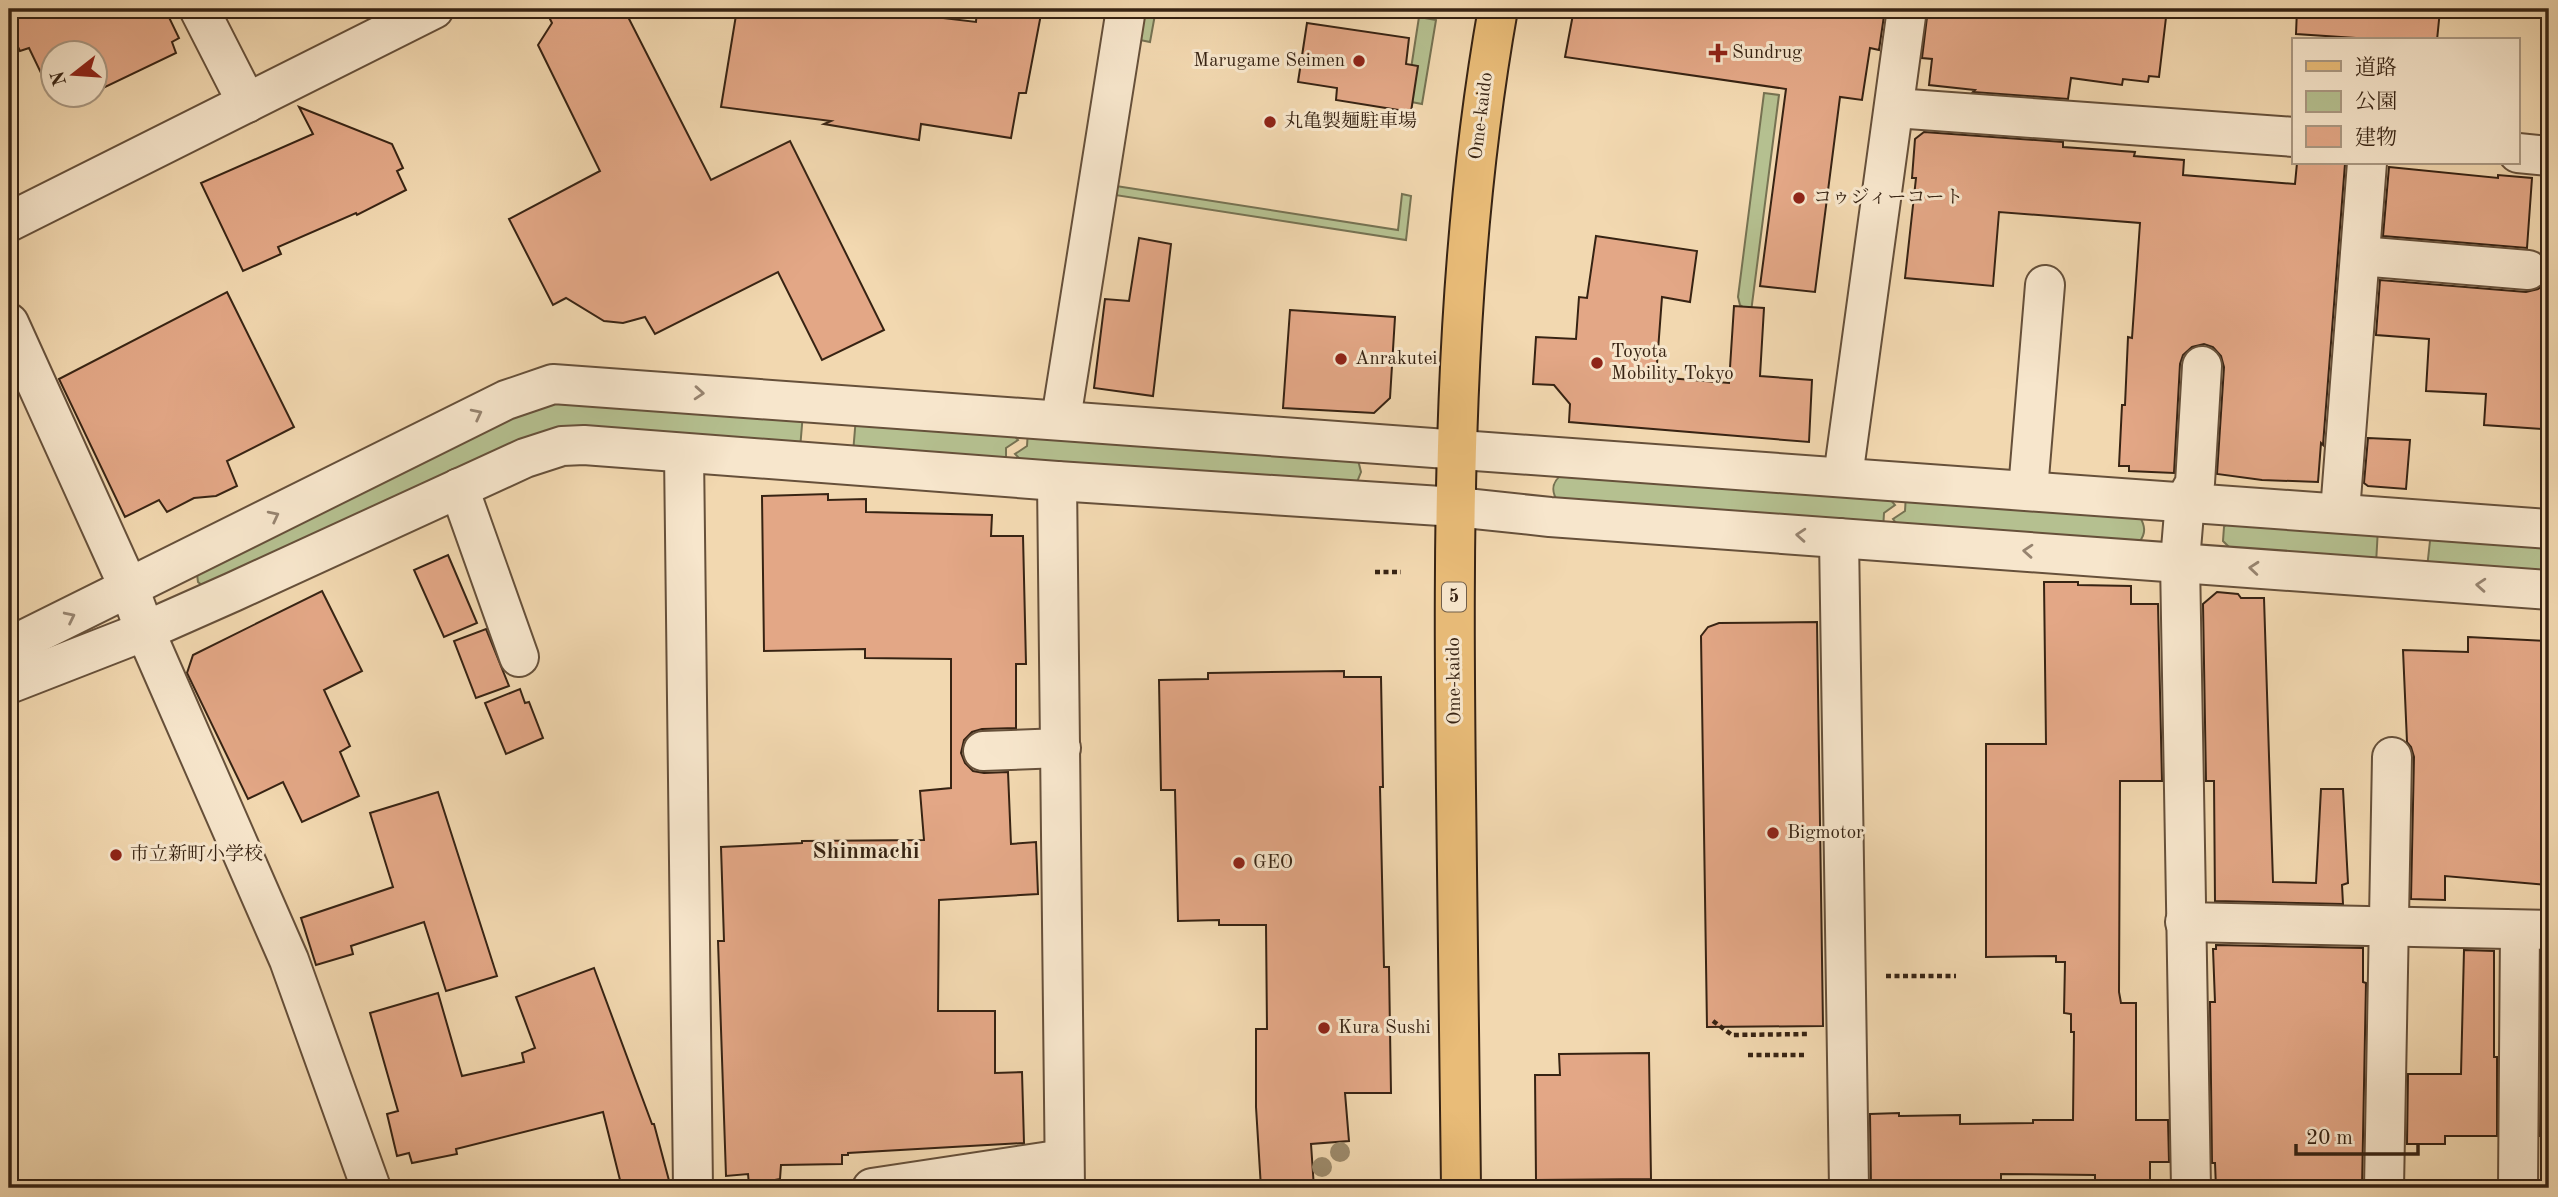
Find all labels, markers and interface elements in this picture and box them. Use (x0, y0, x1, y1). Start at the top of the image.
north arrow (38, 38, 108, 108)
legend (2292, 38, 2520, 164)
place label: Sundrug (1732, 44, 1803, 63)
marker: Sundrug (1710, 45, 1726, 61)
place label: Marugame Seimen (1193, 52, 1345, 71)
marker: Marugame Seimen (1351, 53, 1367, 69)
text: 道路 (2355, 56, 2397, 79)
text: N (49, 68, 71, 88)
street label: Ome-kaido (1467, 71, 1497, 161)
text: 公園 (2355, 90, 2397, 113)
place label: 丸亀製麺駐車場 (1284, 110, 1417, 132)
marker: 丸亀製麺駐車場 (1262, 114, 1278, 130)
text: 建物 (2355, 126, 2397, 149)
place label: コゥジィーコート (1813, 187, 1963, 208)
marker: コゥジィーコート (1791, 190, 1807, 206)
place label: Toyota Mobility Tokyo (1611, 343, 1734, 384)
place label: Anrakutei (1355, 350, 1438, 369)
marker: Anrakutei (1333, 351, 1349, 367)
marker: Toyota Mobility Tokyo (1589, 355, 1605, 371)
one-way arrow (693, 385, 704, 400)
one-way arrow (470, 409, 482, 423)
one-way arrow (267, 510, 279, 524)
one-way arrow (1795, 528, 1806, 543)
one-way arrow (2022, 544, 2033, 559)
one-way arrow (2249, 560, 2260, 575)
one-way arrow (2475, 578, 2486, 593)
road number: 5 (1442, 582, 1466, 612)
one-way arrow (63, 611, 75, 625)
street label: Ome-kaido (1445, 637, 1465, 725)
place label: Bigmotor (1787, 824, 1864, 843)
marker: Bigmotor (1765, 825, 1781, 841)
district label: Shinmachi (812, 840, 920, 863)
place label: 市立新町小学校 (130, 844, 263, 865)
marker: 市立新町小学校 (108, 847, 124, 863)
place label: GEO (1253, 854, 1293, 873)
marker: GEO (1231, 855, 1247, 871)
place label: Kura Sushi (1338, 1019, 1431, 1038)
marker: Kura Sushi (1316, 1020, 1332, 1036)
scale bar (2296, 1113, 2418, 1157)
text: 20 m (2306, 1128, 2353, 1149)

